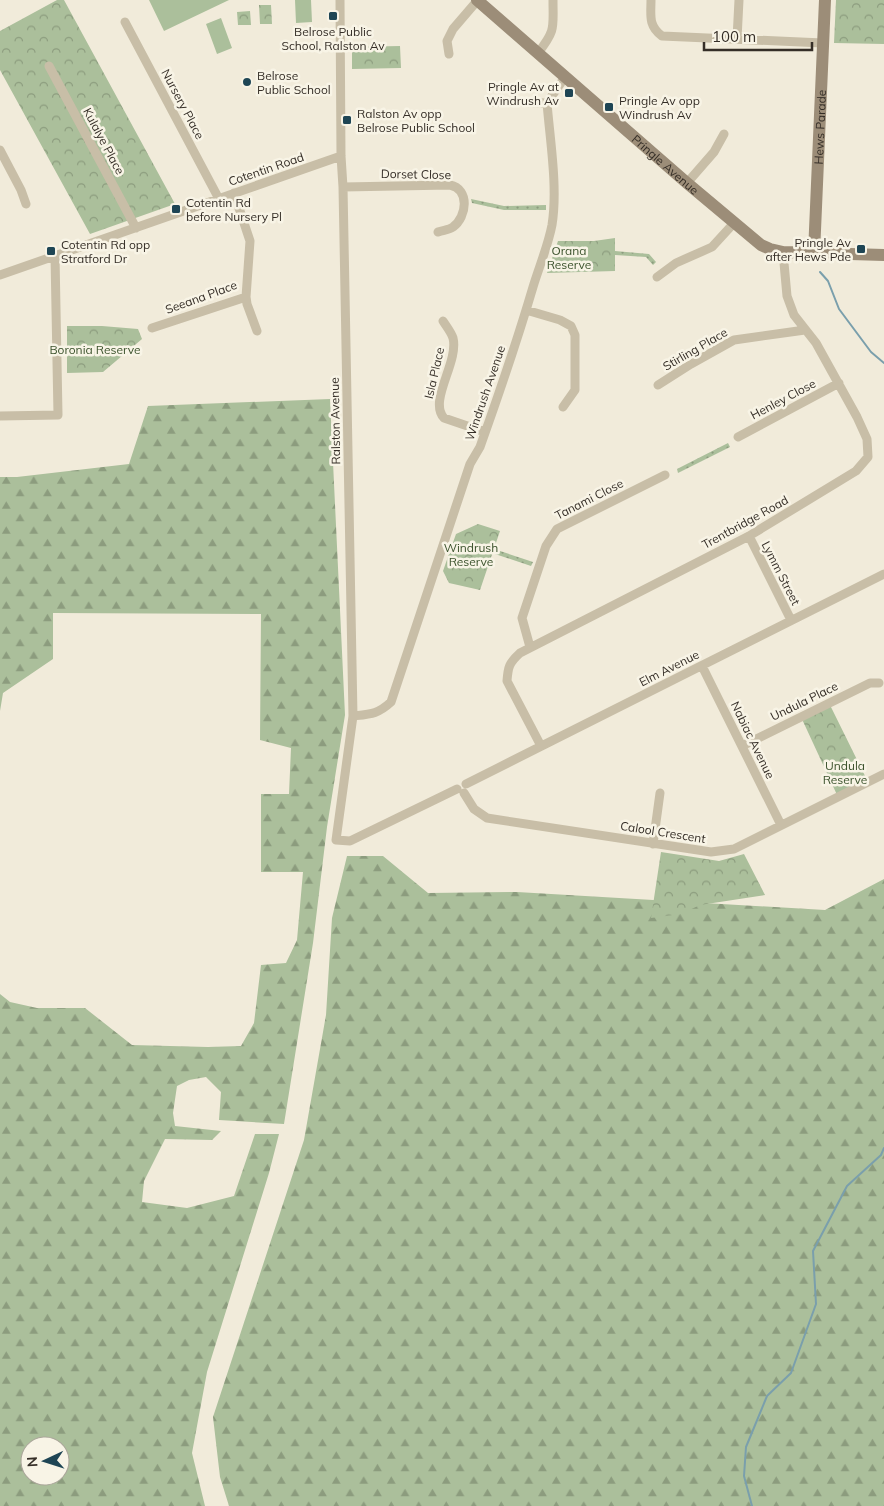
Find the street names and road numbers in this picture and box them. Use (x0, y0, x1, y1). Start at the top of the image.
street label: Nursery Place (158, 66, 208, 142)
street label: Hews Parade (810, 89, 829, 165)
street label: Kulalye Place (80, 105, 128, 177)
street label: Pringle Avenue (629, 131, 702, 197)
street label: Cotentin Road (226, 149, 306, 189)
street label: Dorset Close (381, 166, 451, 182)
street label: Seeana Place (163, 277, 239, 317)
street label: Stirling Place (660, 324, 730, 374)
street label: Windrush Avenue (462, 343, 508, 443)
street label: Isla Place (421, 346, 447, 400)
street label: Henley Close (748, 375, 818, 423)
street label: Ralston Avenue (327, 377, 343, 465)
street label: Tanami Close (552, 475, 626, 523)
street label: Trentbridge Road (699, 492, 791, 552)
street label: Lymm Street (758, 539, 804, 607)
street label: Elm Avenue (636, 646, 702, 690)
street label: Undula Place (768, 678, 840, 724)
street label: Nabiac Avenue (728, 699, 778, 781)
street label: Calool Crescent (619, 818, 707, 846)

